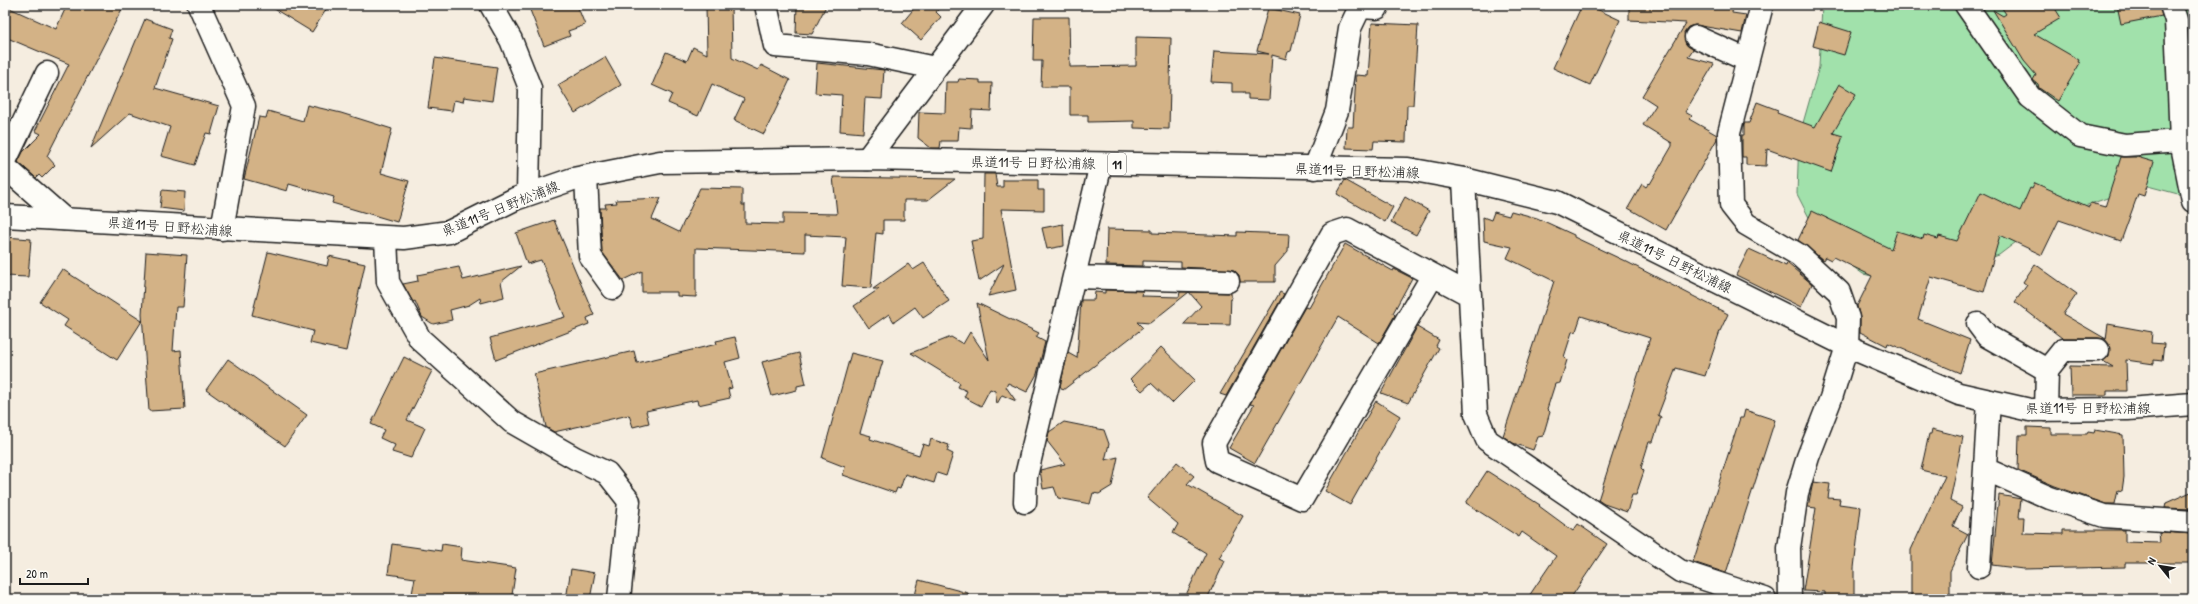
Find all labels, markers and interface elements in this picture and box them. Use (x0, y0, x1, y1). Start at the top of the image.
street label: 県道11号 日野松浦線 (970, 151, 1096, 173)
road number: 11 (1108, 153, 1126, 175)
street label: 県道11号 日野松浦線 (1294, 158, 1420, 182)
street label: 県道11号 日野松浦線 (438, 176, 562, 240)
street label: 県道11号 日野松浦線 (107, 212, 233, 240)
street label: 県道11号 日野松浦線 (1614, 225, 1736, 297)
street label: 県道11号 日野松浦線 (2025, 398, 2151, 417)
north arrow (2140, 546, 2180, 586)
text: N (2144, 555, 2159, 567)
scale bar (20, 560, 88, 586)
text: 20 m (26, 565, 48, 582)

